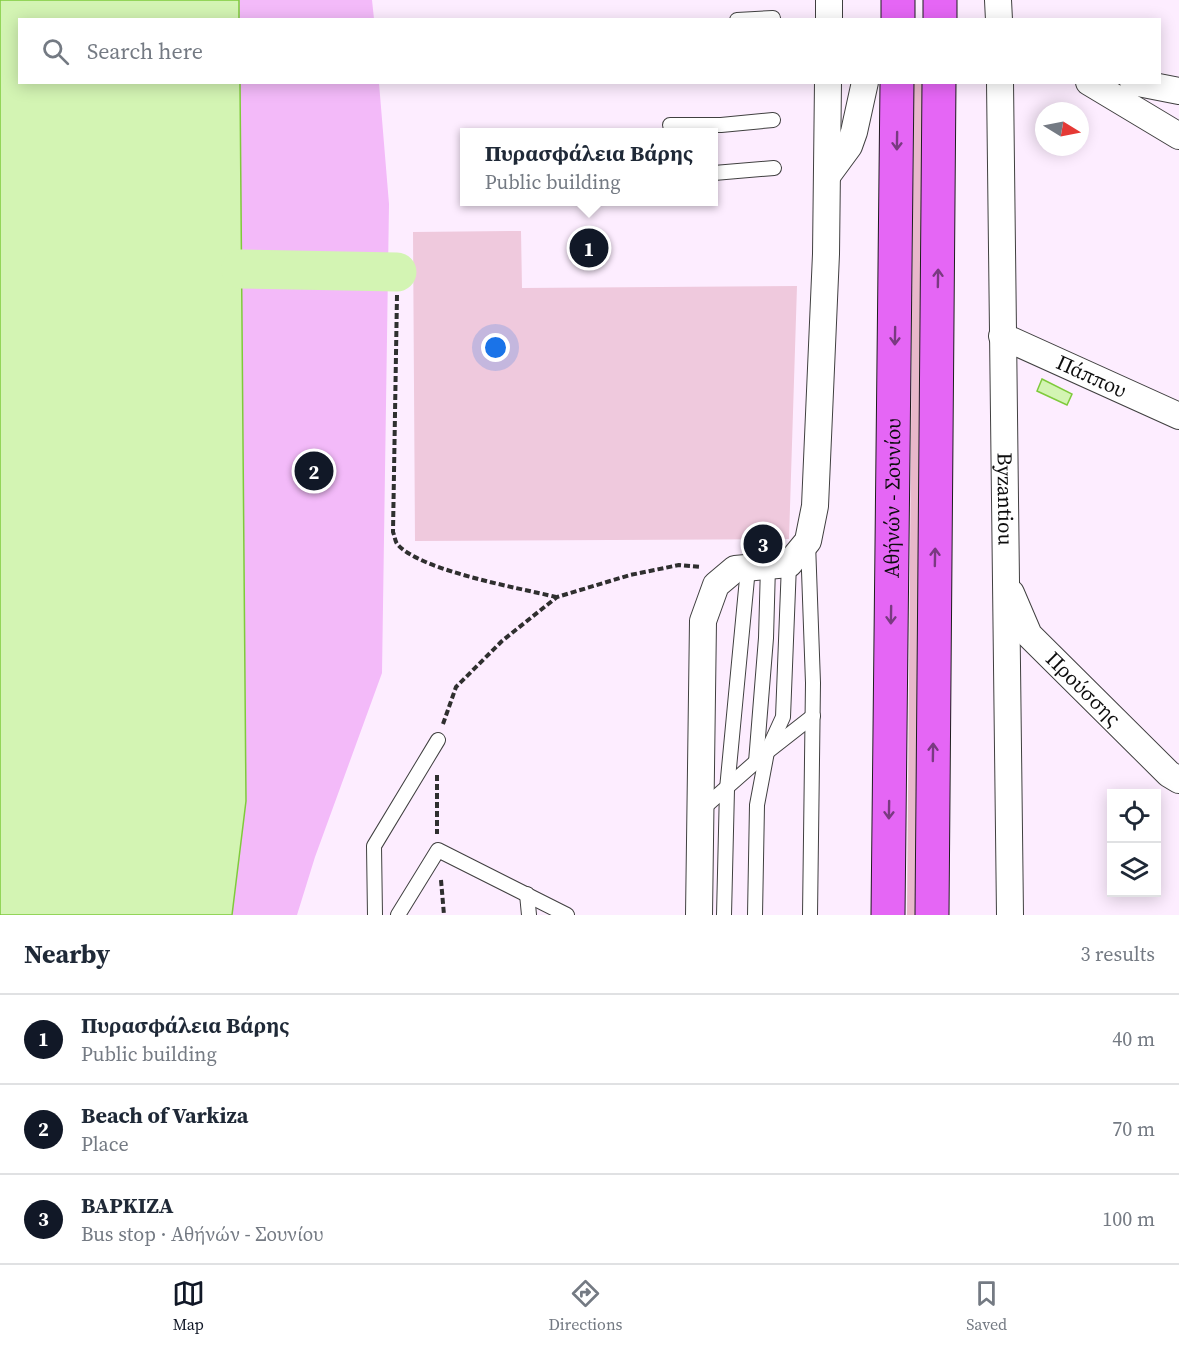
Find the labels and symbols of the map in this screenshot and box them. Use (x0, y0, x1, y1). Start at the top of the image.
north arrow (1035, 102, 1089, 156)
one-way arrow (891, 130, 903, 150)
pin: 1 (570, 226, 608, 270)
one-way arrow (932, 268, 944, 288)
one-way arrow (889, 325, 900, 345)
your location (481, 333, 510, 362)
street label: Πάππου (1052, 347, 1131, 404)
street label: Αθήνών - Σουνίου (877, 418, 907, 578)
pin: 2 (294, 448, 334, 494)
street label: Byzantiou (990, 452, 1021, 546)
pin: 3 (744, 522, 783, 566)
one-way arrow (929, 547, 941, 567)
one-way arrow (886, 604, 897, 624)
street label: Προύσσης (1040, 645, 1127, 732)
one-way arrow (927, 742, 939, 762)
one-way arrow (883, 799, 895, 819)

